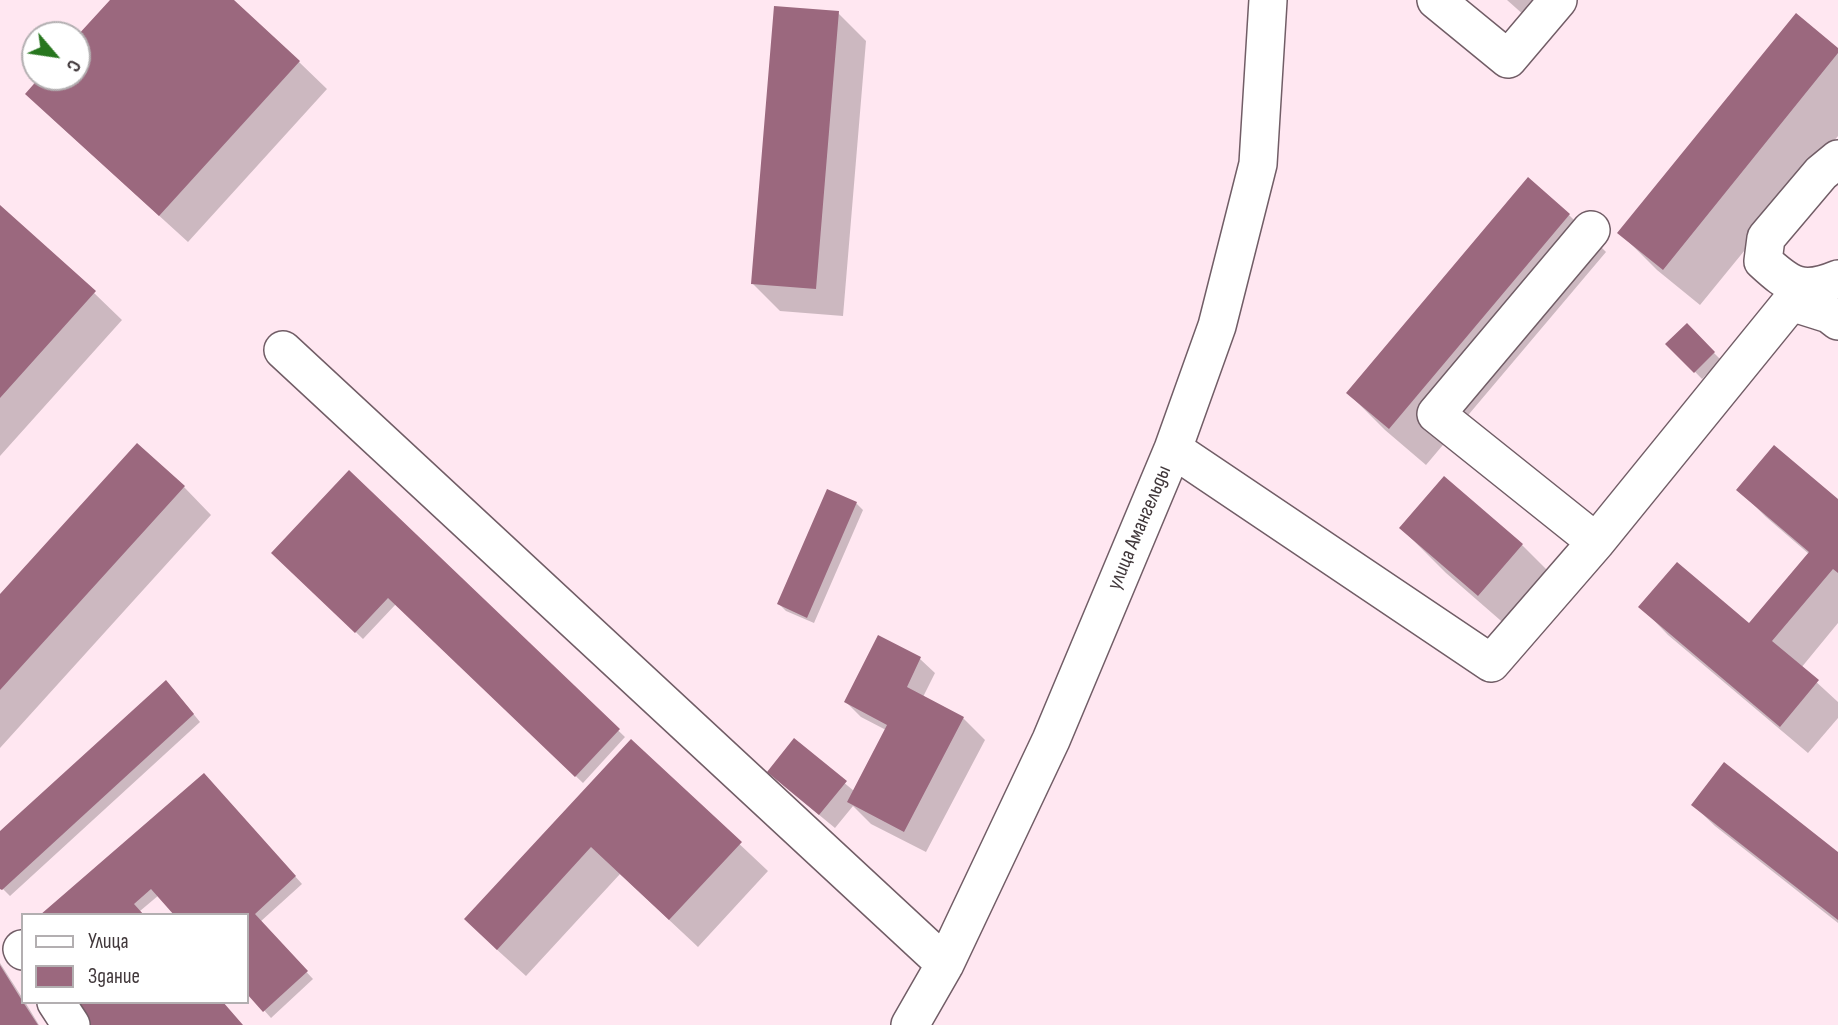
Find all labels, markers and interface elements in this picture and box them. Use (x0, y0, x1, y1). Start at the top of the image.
north arrow (21, 21, 91, 91)
text: С (61, 56, 85, 75)
street label: улица Амангельды (1103, 462, 1177, 594)
legend (21, 913, 248, 1004)
text: Улица (88, 929, 129, 954)
text: Здание (88, 964, 140, 989)

